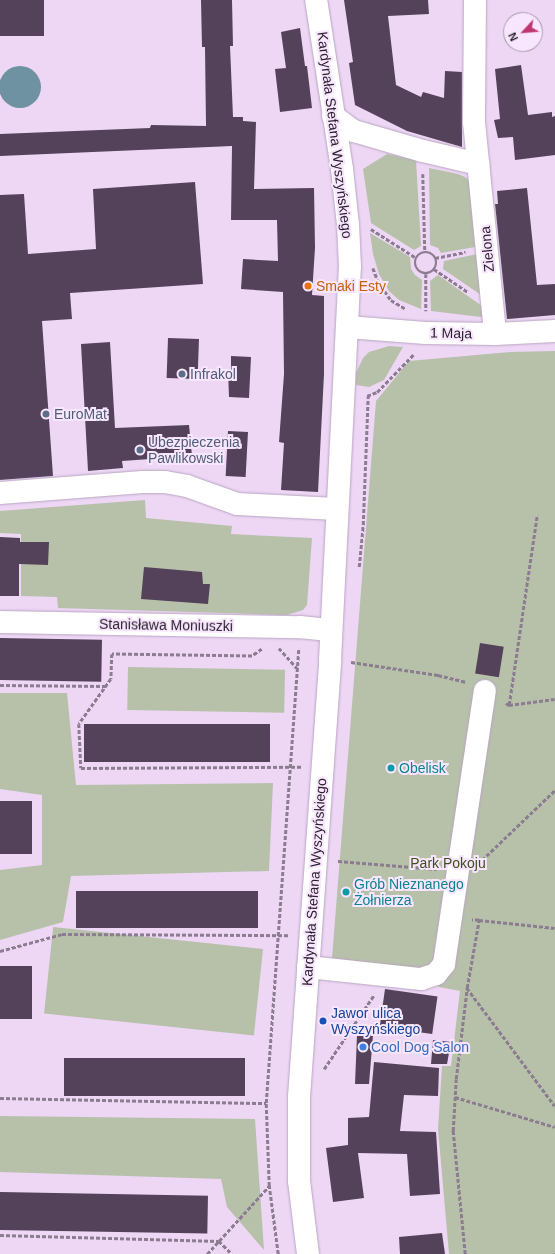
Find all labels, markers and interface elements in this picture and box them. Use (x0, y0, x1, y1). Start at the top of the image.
north arrow (503, 12, 543, 52)
street label: Kardynała Stefana Wyszyńskiego (314, 31, 356, 239)
text: N (506, 31, 520, 43)
street label: Zielona (477, 225, 497, 273)
place label: Smaki Esty (316, 278, 386, 294)
marker: Smaki Esty (303, 281, 313, 291)
street label: 1 Maja (430, 324, 472, 342)
place label: Infrakol (190, 366, 236, 382)
marker: Infrakol (177, 369, 187, 379)
place label: EuroMat (54, 406, 107, 422)
marker: EuroMat (41, 409, 51, 419)
place label: Ubezpieczenia Pawlikowski (148, 434, 240, 466)
marker: Ubezpieczenia Pawlikowski (135, 445, 145, 455)
street label: Stanisława Moniuszki (99, 615, 233, 635)
place label: Obelisk (399, 760, 446, 776)
marker: Obelisk (386, 763, 396, 773)
street label: Kardynała Stefana Wyszyńskiego (298, 777, 330, 987)
park label: Park Pokoju (410, 855, 486, 871)
place label: Grób Nieznanego Żołnierza (354, 876, 464, 908)
marker: Grób Nieznanego Żołnierza (341, 887, 351, 897)
place label: Jawor ulica Wyszyńskiego (331, 1005, 420, 1038)
marker: Jawor ulica Wyszyńskiego (318, 1016, 328, 1026)
place label: Cool Dog Salon (371, 1039, 469, 1055)
marker: Cool Dog Salon (358, 1042, 368, 1052)

